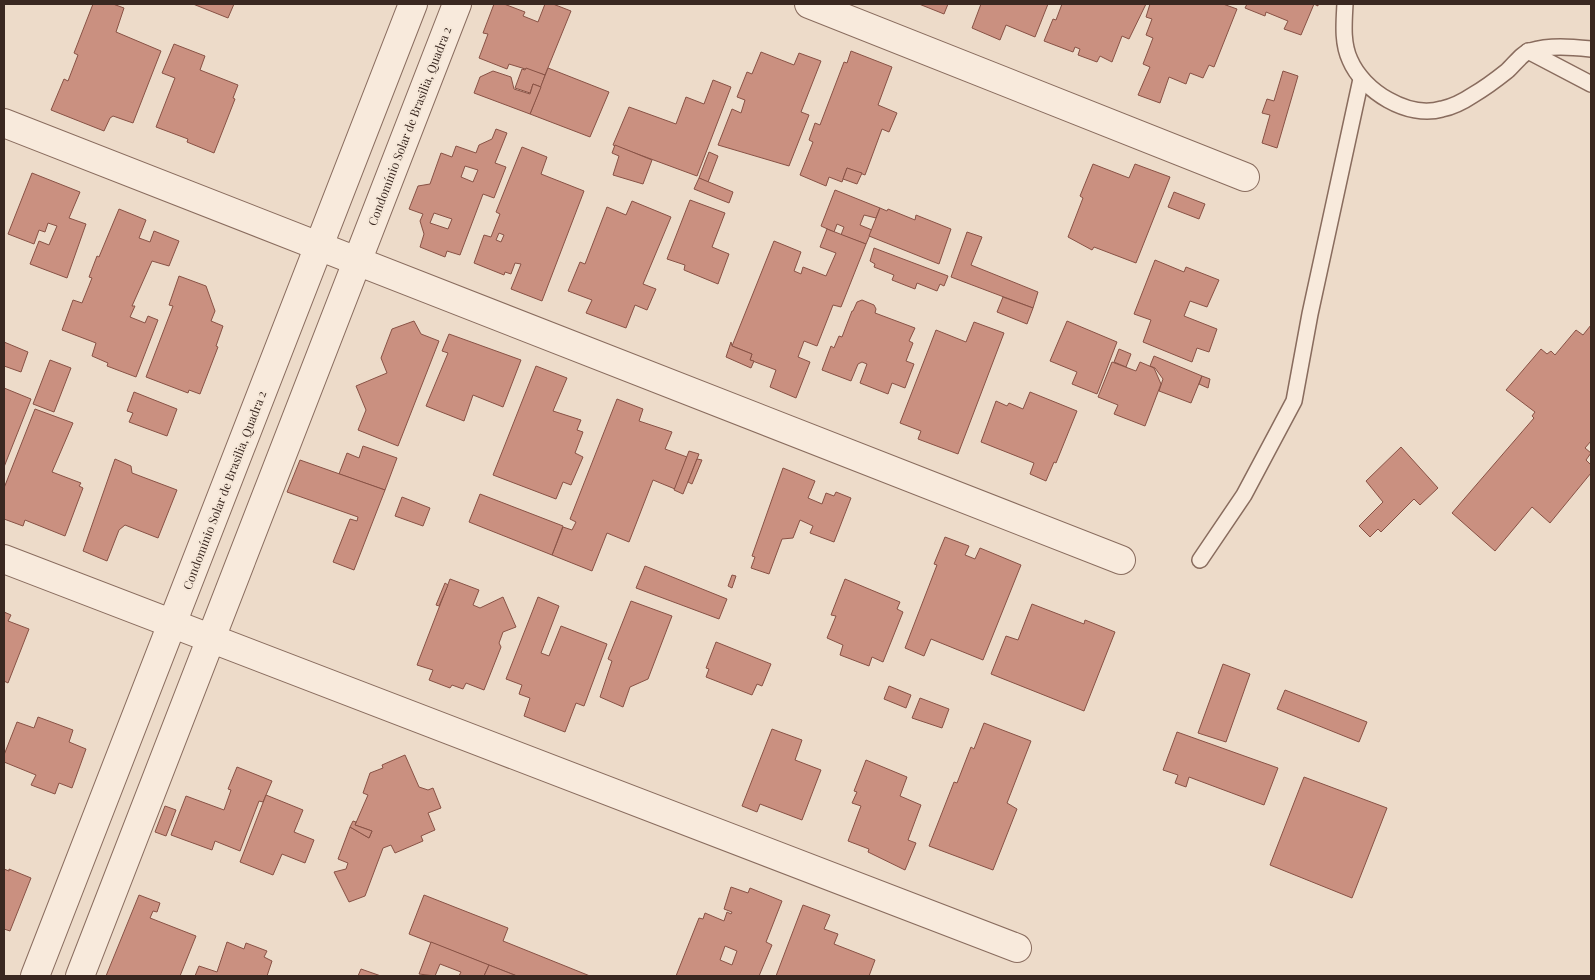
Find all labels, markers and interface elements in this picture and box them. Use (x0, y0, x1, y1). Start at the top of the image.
street label: Condomínio Solar de Brasilia, Quadra 2 (364, 24, 455, 228)
street label: Condomínio Solar de Brasilia, Quadra 2 (179, 388, 270, 592)

